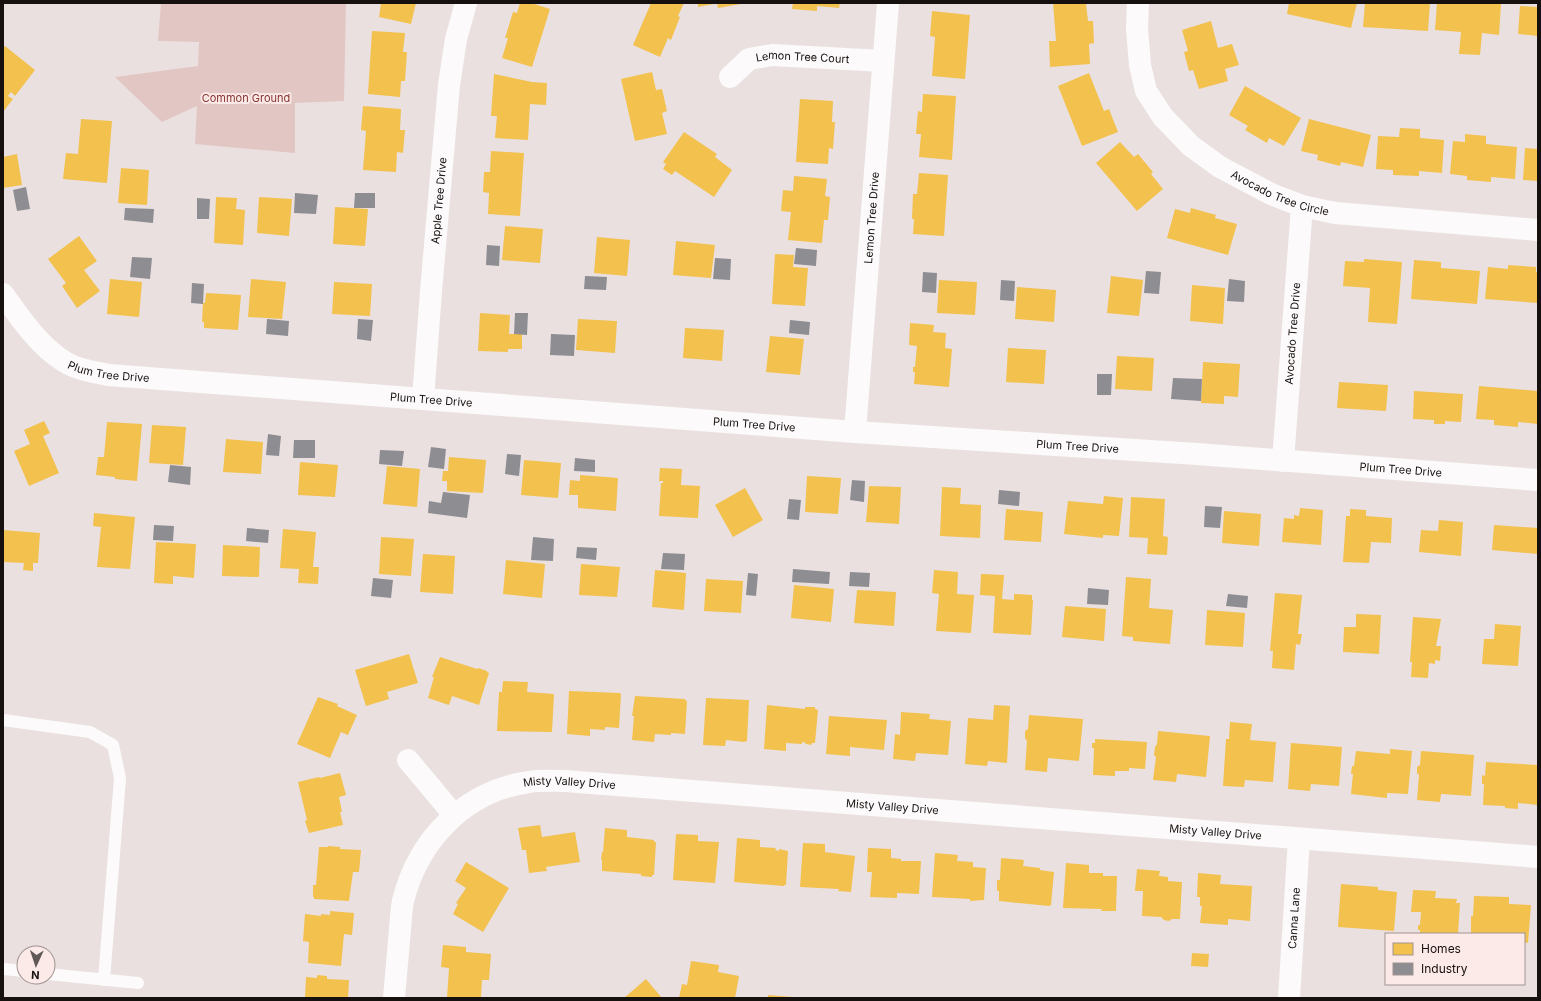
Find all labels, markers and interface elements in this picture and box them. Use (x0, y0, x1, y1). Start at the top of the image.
street label: Lemon Tree Court (755, 48, 850, 66)
park label: Common Ground (202, 91, 290, 105)
street label: Apple Tree Drive (428, 157, 450, 245)
street label: Avocado Tree Circle (1229, 167, 1330, 219)
street label: Lemon Tree Drive (861, 171, 882, 264)
street label: Avocado Tree Drive (1282, 282, 1303, 385)
street label: Plum Tree Drive (66, 358, 150, 385)
street label: Plum Tree Drive (390, 389, 473, 410)
street label: Plum Tree Drive (713, 414, 796, 434)
street label: Plum Tree Drive (1036, 437, 1119, 456)
street label: Plum Tree Drive (1359, 459, 1443, 480)
street label: Misty Valley Drive (522, 774, 616, 792)
street label: Misty Valley Drive (846, 796, 939, 817)
street label: Misty Valley Drive (1169, 821, 1262, 842)
street label: Canna Lane (1285, 887, 1303, 949)
legend (1385, 933, 1525, 985)
text: Homes (1421, 941, 1461, 956)
north arrow (16, 945, 56, 985)
text: Industry (1421, 961, 1468, 976)
text: N (31, 968, 40, 982)

